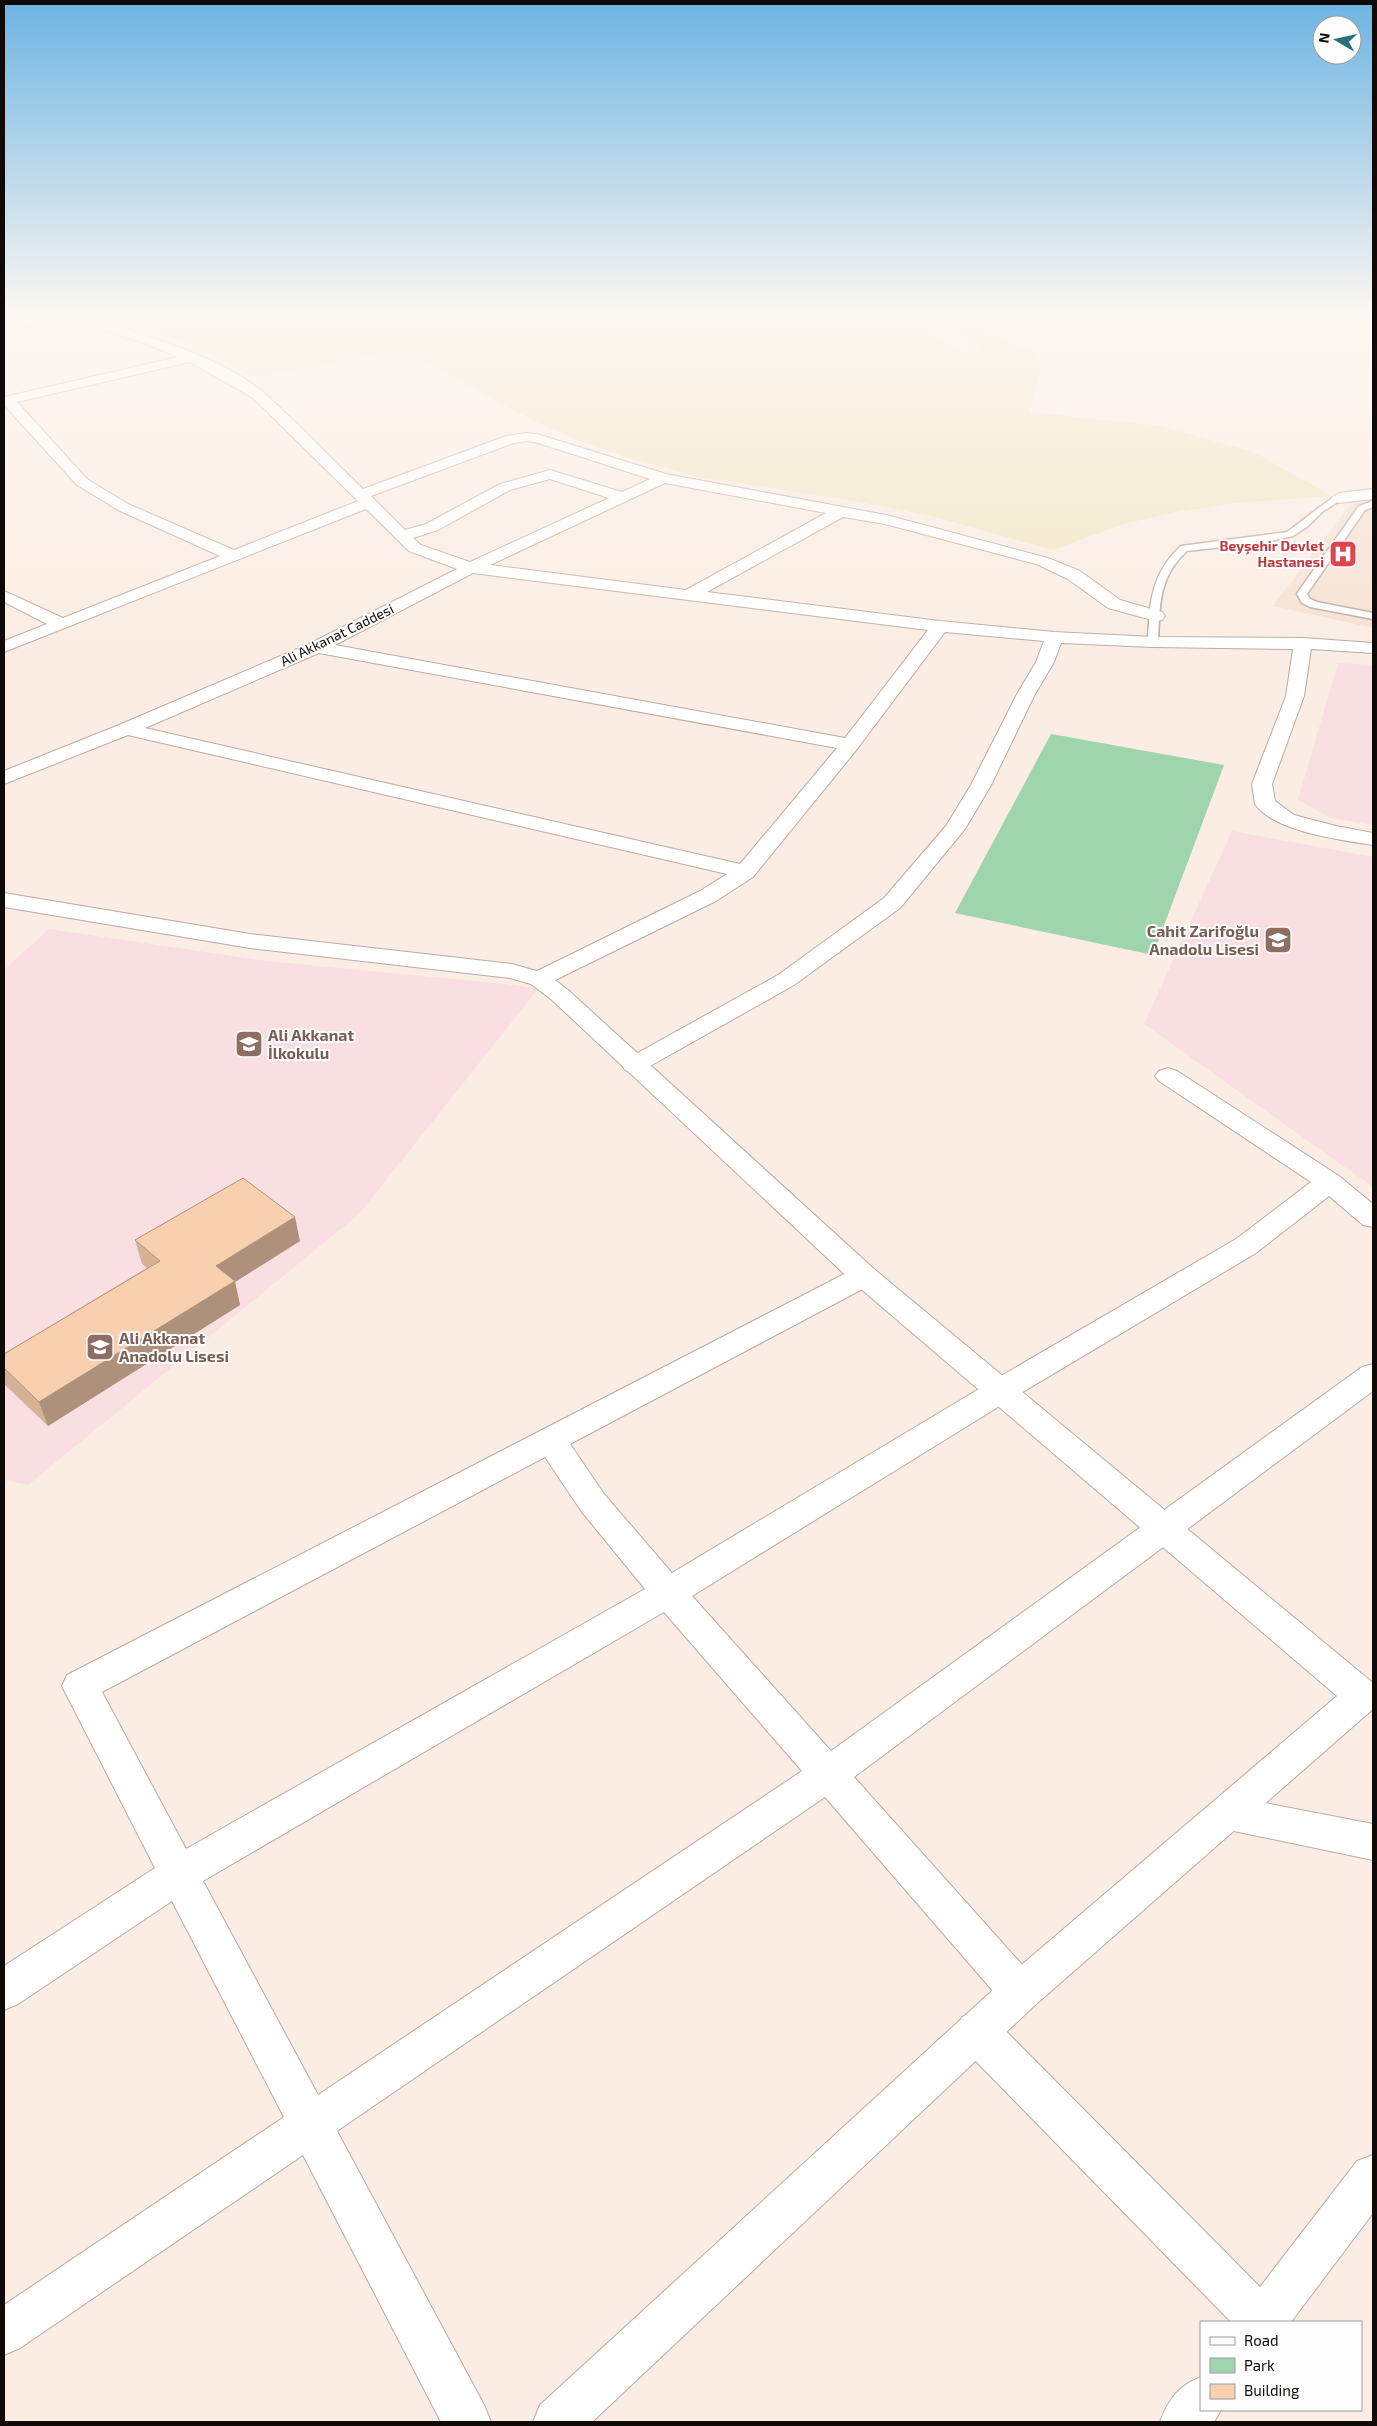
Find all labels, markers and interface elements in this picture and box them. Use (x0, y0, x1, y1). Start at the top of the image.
north arrow (1312, 15, 1362, 65)
text: N (1314, 32, 1333, 44)
place label: Beyşehir Devlet Hastanesi (1219, 537, 1324, 570)
hospital icon: Beyşehir Devlet Hastanesi (1328, 539, 1358, 569)
street label: Ali Akkanat Caddesi (277, 600, 396, 669)
place label: Cahit Zarifoğlu Anadolu Lisesi (1147, 921, 1259, 958)
school or university icon: Cahit Zarifoğlu Anadolu Lisesi (1263, 925, 1293, 955)
place label: Ali Akkanat İlkokulu (268, 1025, 354, 1062)
school or university icon: Ali Akkanat İlkokulu (234, 1029, 264, 1059)
place label: Ali Akkanat Anadolu Lisesi (119, 1328, 229, 1365)
school or university icon: Ali Akkanat Anadolu Lisesi (85, 1332, 115, 1362)
legend (1200, 2321, 1362, 2411)
text: Road (1244, 2331, 1279, 2349)
text: Park (1244, 2356, 1275, 2374)
text: Building (1244, 2381, 1300, 2399)

